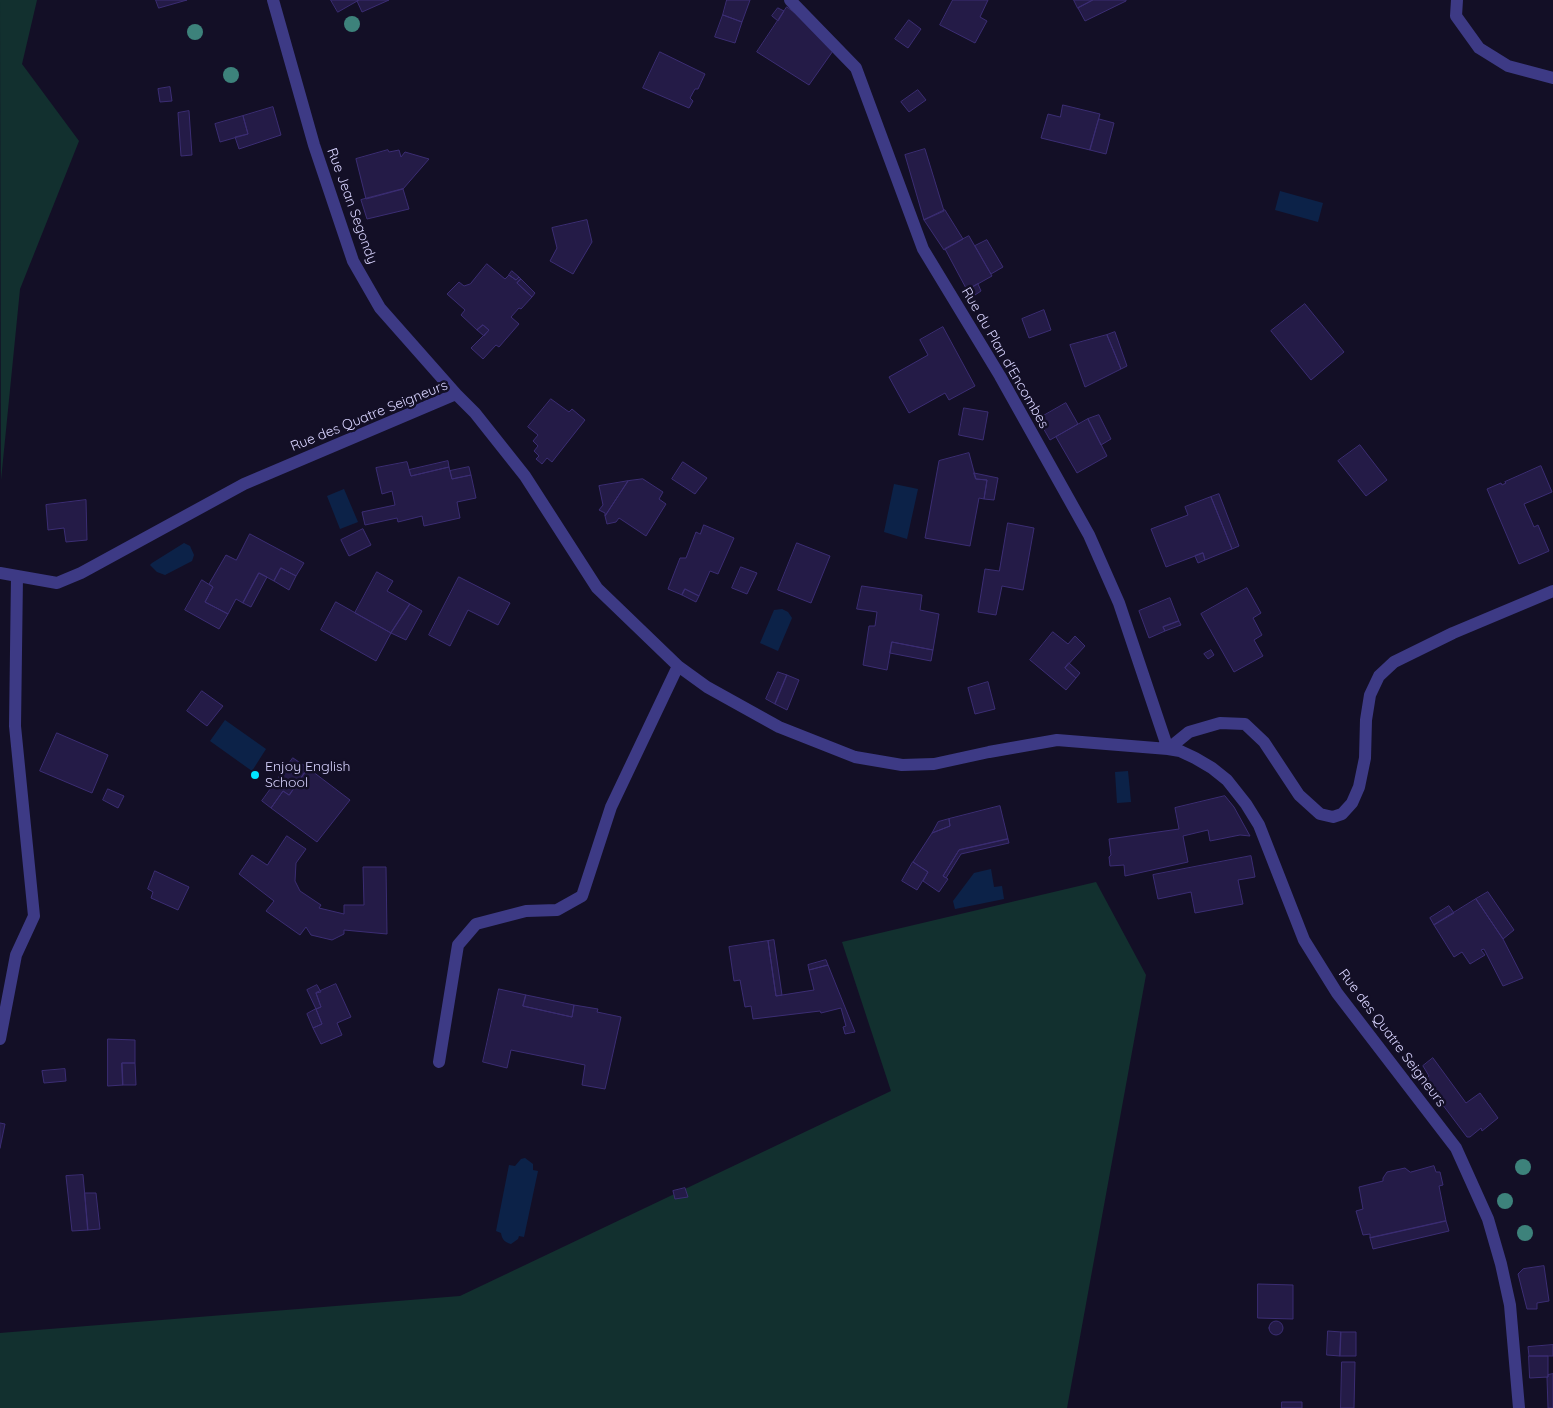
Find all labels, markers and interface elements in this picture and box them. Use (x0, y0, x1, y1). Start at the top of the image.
street label: Rue Jean Segondy (323, 146, 381, 266)
street label: Rue du Plan d'Encombes (958, 284, 1052, 432)
street label: Rue des Quatre Seigneurs (288, 377, 450, 455)
place label: Enjoy English School (265, 759, 351, 792)
marker: Enjoy English School (249, 769, 261, 781)
street label: Rue des Quatre Seigneurs (1335, 966, 1449, 1110)

